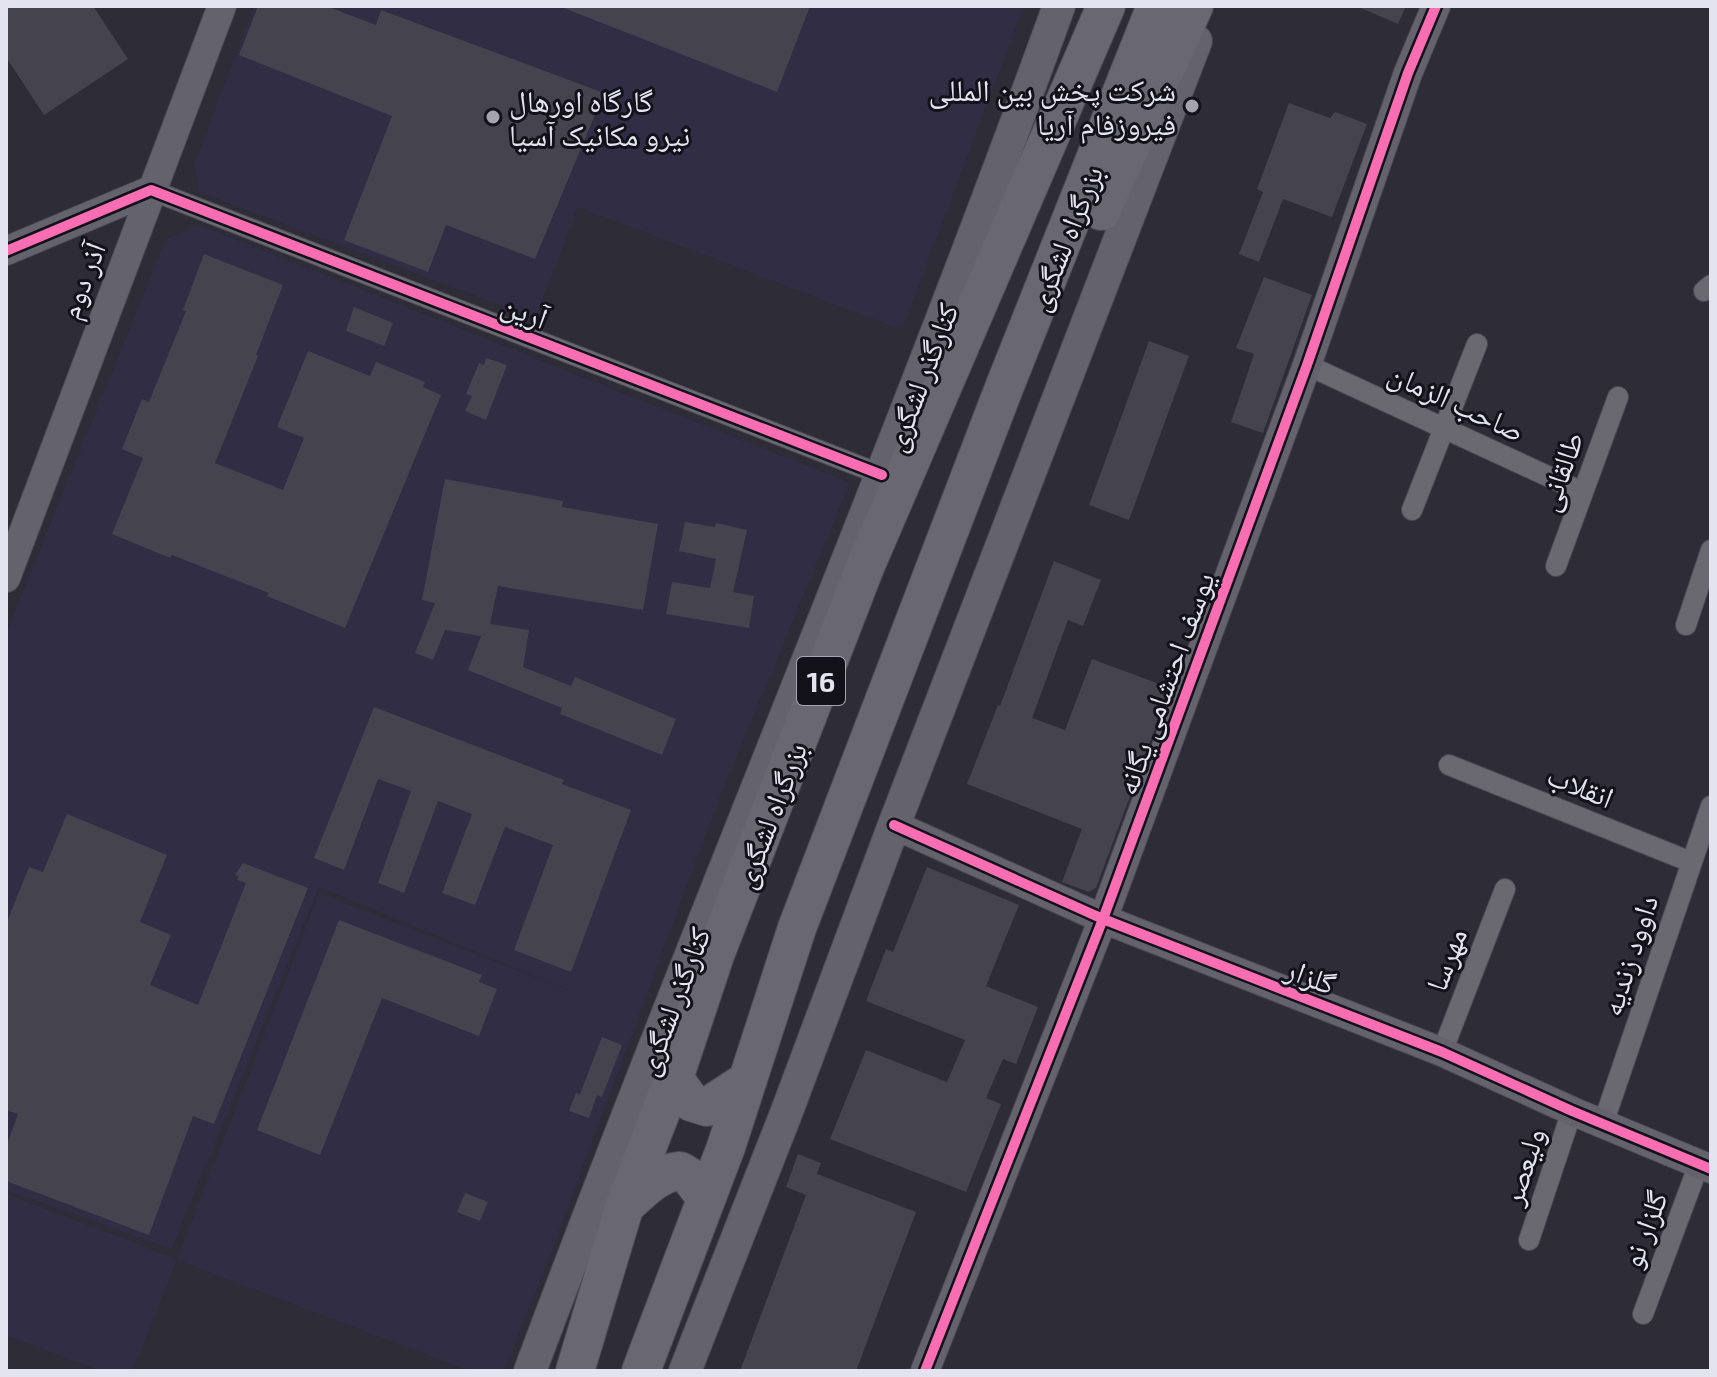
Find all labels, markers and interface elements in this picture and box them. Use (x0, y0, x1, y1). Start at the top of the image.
place label: شرکت پخش بین المللی فیروزفام آریا (929, 71, 1176, 144)
place label: گارگاه اورهال نیرو مکانیک آسیا (509, 82, 690, 153)
marker: شرکت پخش بین المللی فیروزفام آریا (1183, 97, 1201, 115)
marker: گارگاه اورهال نیرو مکانیک آسیا (484, 108, 502, 126)
street label: بزرگراه لشگری (1019, 160, 1111, 317)
street label: آذر دوم (50, 235, 115, 324)
street label: آرین (496, 285, 554, 338)
street label: کنارگذر لشگری (875, 298, 967, 457)
street label: صاحب الزمان (1382, 354, 1531, 450)
street label: طالقانی (1528, 426, 1592, 516)
street label: یوسف احتشامی یگانه (1107, 567, 1223, 800)
road number: 16 (797, 657, 845, 705)
street label: بزرگراه لشگری (725, 737, 815, 894)
street label: انقلاب (1542, 755, 1619, 815)
street label: داوود زندیه (1592, 890, 1665, 1020)
street label: کنارگذر لشگری (627, 922, 719, 1081)
street label: مهرسا (1417, 922, 1474, 996)
street label: گلزار (1280, 949, 1341, 1001)
street label: ولیعصر (1492, 1123, 1552, 1210)
street label: گلزار نو (1612, 1185, 1674, 1273)

